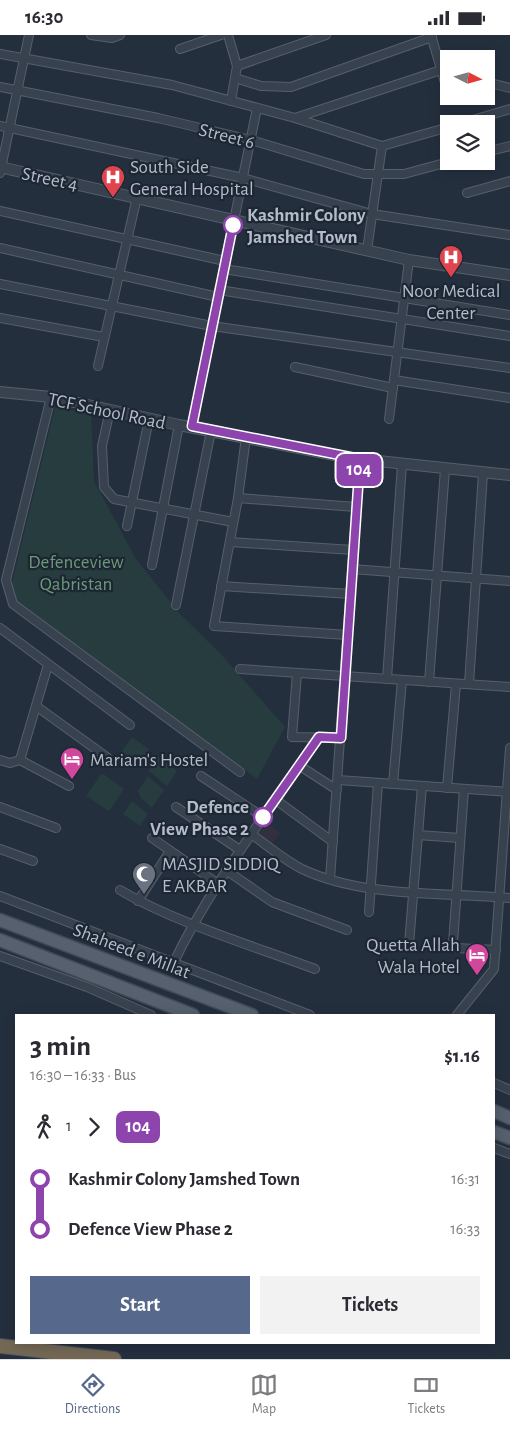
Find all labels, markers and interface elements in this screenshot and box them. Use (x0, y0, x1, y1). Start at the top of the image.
text: 16:30 (25, 8, 63, 27)
north arrow (440, 50, 495, 105)
map controls (440, 50, 495, 170)
button: layers (440, 115, 495, 170)
street label: Street 6 (197, 120, 257, 153)
place label: South Side General Hospital (130, 158, 254, 199)
street label: Street 4 (20, 164, 80, 195)
hospital icon: South Side General Hospital (100, 164, 126, 198)
place label: Kashmir Colony Jamshed Town (247, 206, 366, 247)
marker: Kashmir Colony Jamshed Town (223, 215, 243, 235)
hospital icon: Noor Medical Center (438, 244, 464, 278)
place label: Noor Medical Center (402, 282, 500, 323)
street label: TCF School Road (46, 390, 167, 433)
line badge: 104 (330, 454, 388, 486)
text: 104 (347, 461, 371, 479)
park label: Defenceview Qabristan (28, 553, 124, 594)
hotel icon: Mariam's Hostel (59, 746, 85, 780)
place label: Mariam's Hostel (90, 751, 208, 770)
place label: Defence View Phase 2 (150, 798, 249, 839)
marker: Defence View Phase 2 (253, 807, 273, 827)
place label: MASJID SIDDIQ E AKBAR (162, 855, 281, 896)
mosque icon: MASJID SIDDIQ E AKBAR (131, 861, 157, 895)
street label: Shaheed e Millat (70, 920, 193, 982)
place label: Quetta Allah Wala Hotel (366, 936, 460, 977)
hotel icon: Quetta Allah Wala Hotel (464, 942, 490, 976)
text: 3 min (30, 1033, 91, 1061)
text: $1.16 (444, 1047, 480, 1066)
text: 16:30 – 16:33 · Bus (30, 1067, 136, 1083)
icon: walk (30, 1113, 58, 1141)
icon: forward (80, 1113, 108, 1141)
text: 1 (66, 1118, 72, 1134)
text: 104 (126, 1118, 150, 1136)
text: Kashmir Colony Jamshed Town (68, 1170, 300, 1189)
text: 16:31 (451, 1171, 480, 1187)
text: Defence View Phase 2 (68, 1220, 233, 1239)
text: 16:33 (450, 1221, 480, 1237)
button: Start (30, 1276, 250, 1334)
button: Tickets (260, 1276, 480, 1334)
tab: Directions (65, 1371, 121, 1418)
tab: Map (250, 1371, 278, 1418)
tab: Tickets (407, 1371, 445, 1418)

